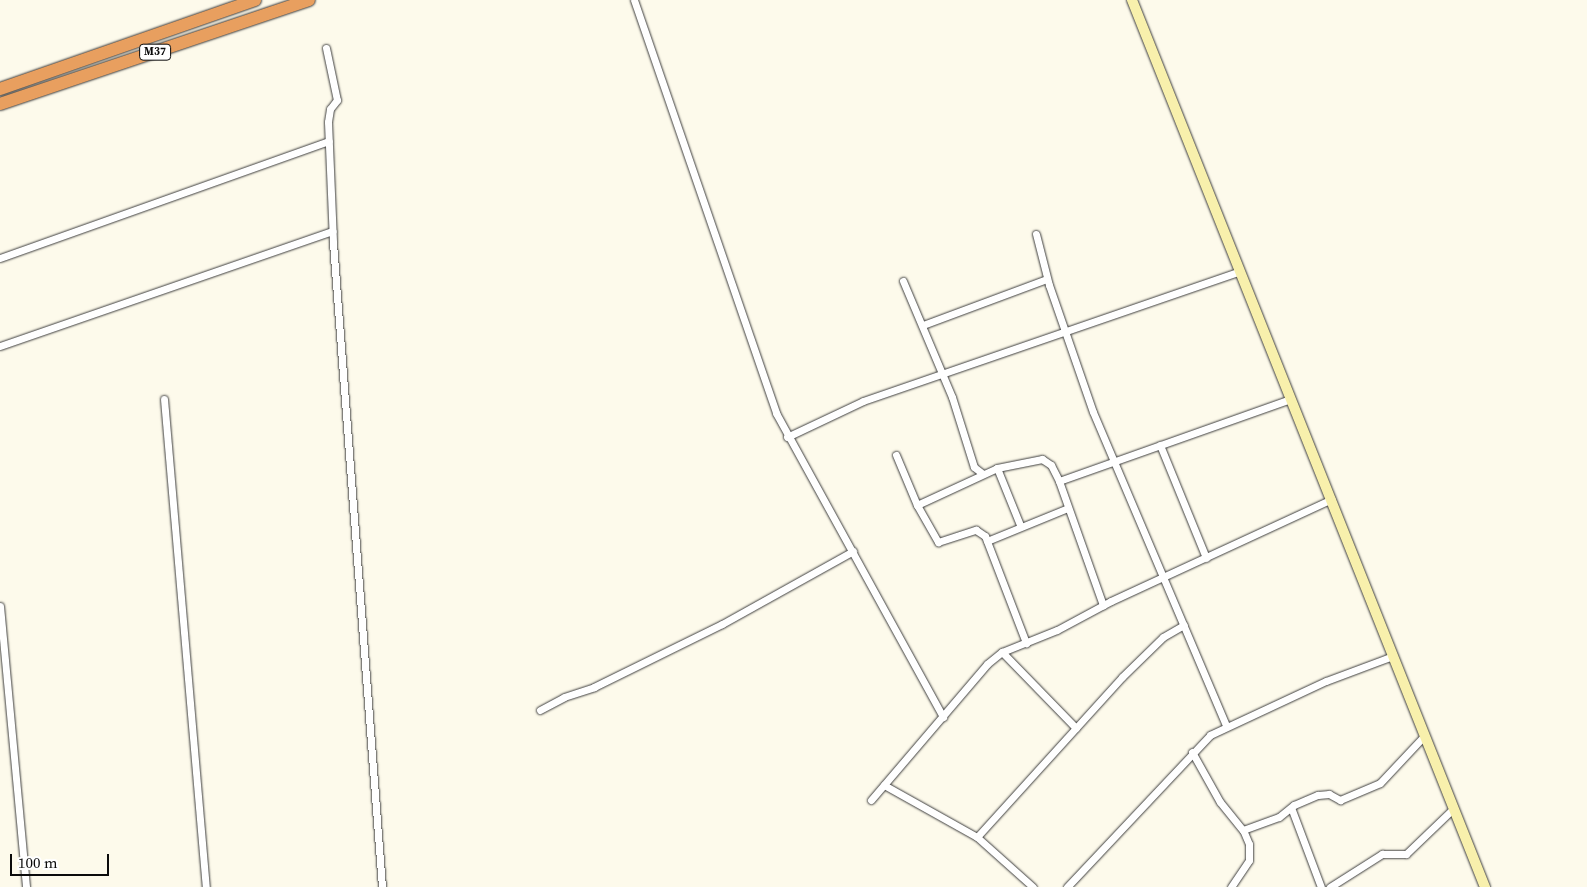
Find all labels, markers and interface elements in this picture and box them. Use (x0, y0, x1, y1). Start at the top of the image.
road number: M37 (139, 44, 171, 61)
scale bar (12, 844, 111, 876)
text: 100 m (18, 852, 58, 873)

